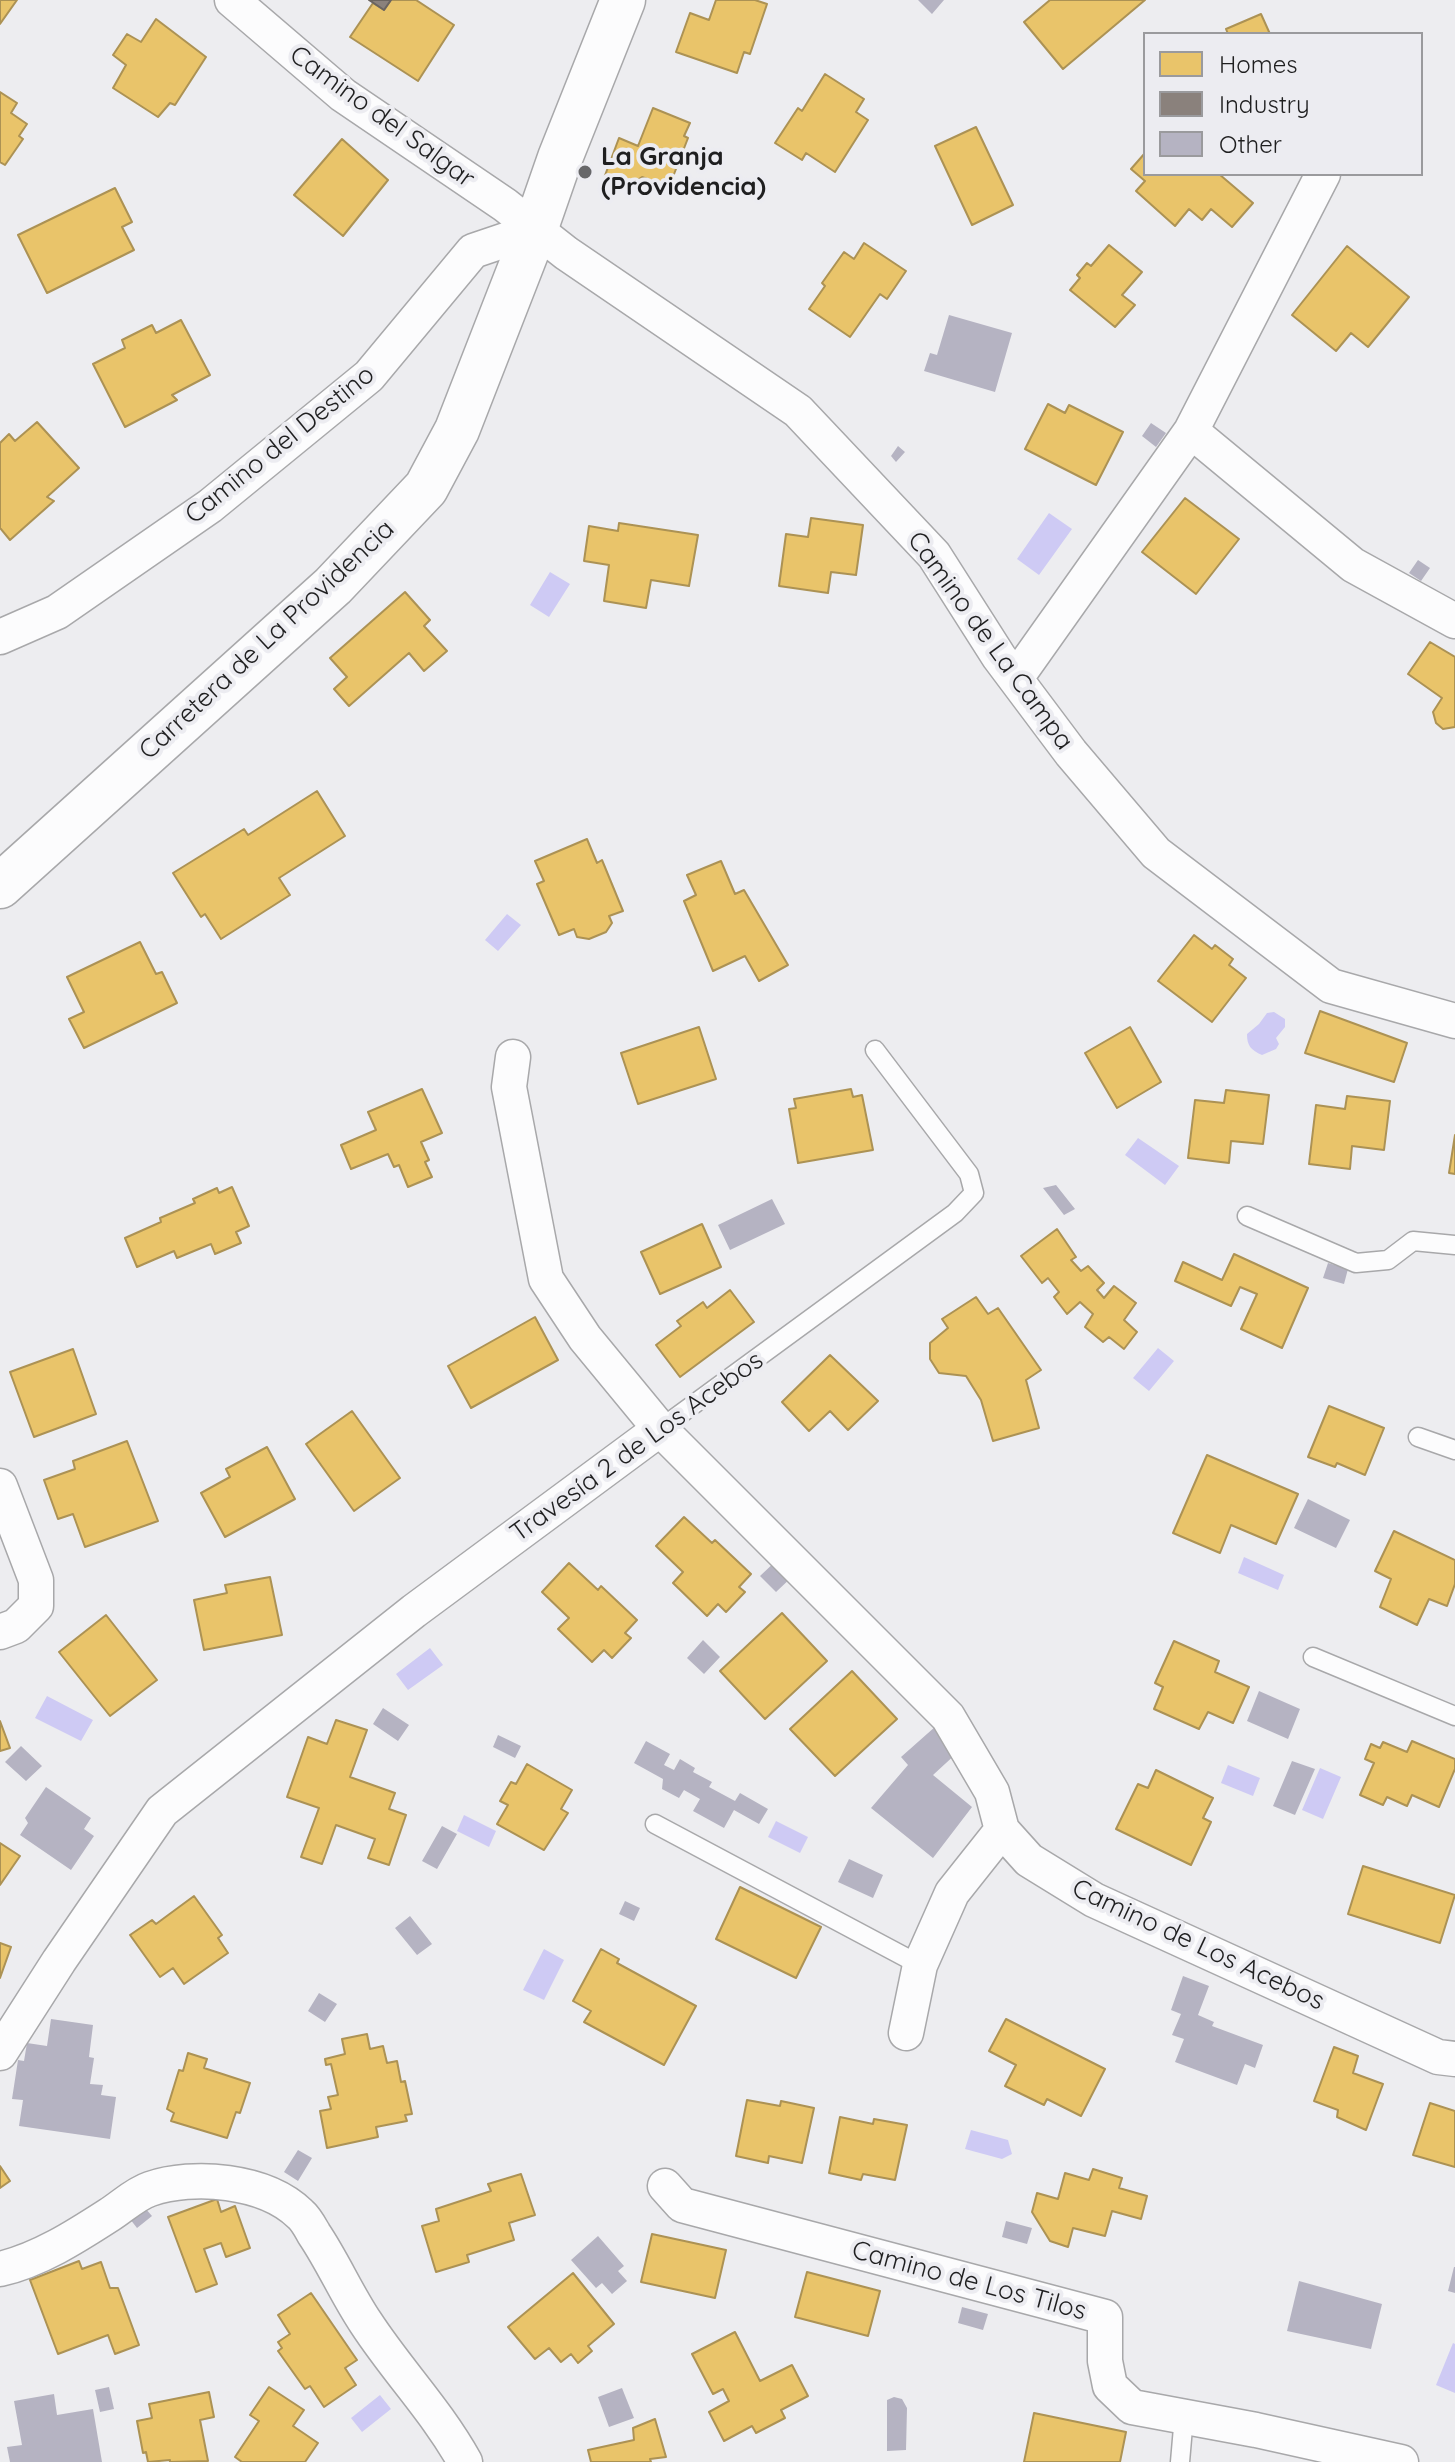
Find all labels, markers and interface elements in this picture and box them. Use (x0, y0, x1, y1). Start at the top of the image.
legend (1143, 32, 1423, 176)
street label: Camino del Salgar (283, 39, 481, 195)
text: Homes (1219, 49, 1297, 79)
text: Industry (1219, 89, 1310, 119)
text: Other (1219, 129, 1282, 159)
place label: La Granja (Providencia) (601, 141, 766, 202)
marker: La Granja (Providencia) (576, 163, 594, 181)
street label: Camino del Destino (179, 359, 381, 531)
street label: Carretera de La Providencia (133, 514, 401, 766)
street label: Camino de La Campa (900, 526, 1080, 756)
street label: Travesía 2 de Los Acebos (505, 1345, 769, 1549)
street label: Camino de Los Acebos (1067, 1873, 1329, 2017)
street label: Camino de Los Tilos (849, 2235, 1089, 2327)

